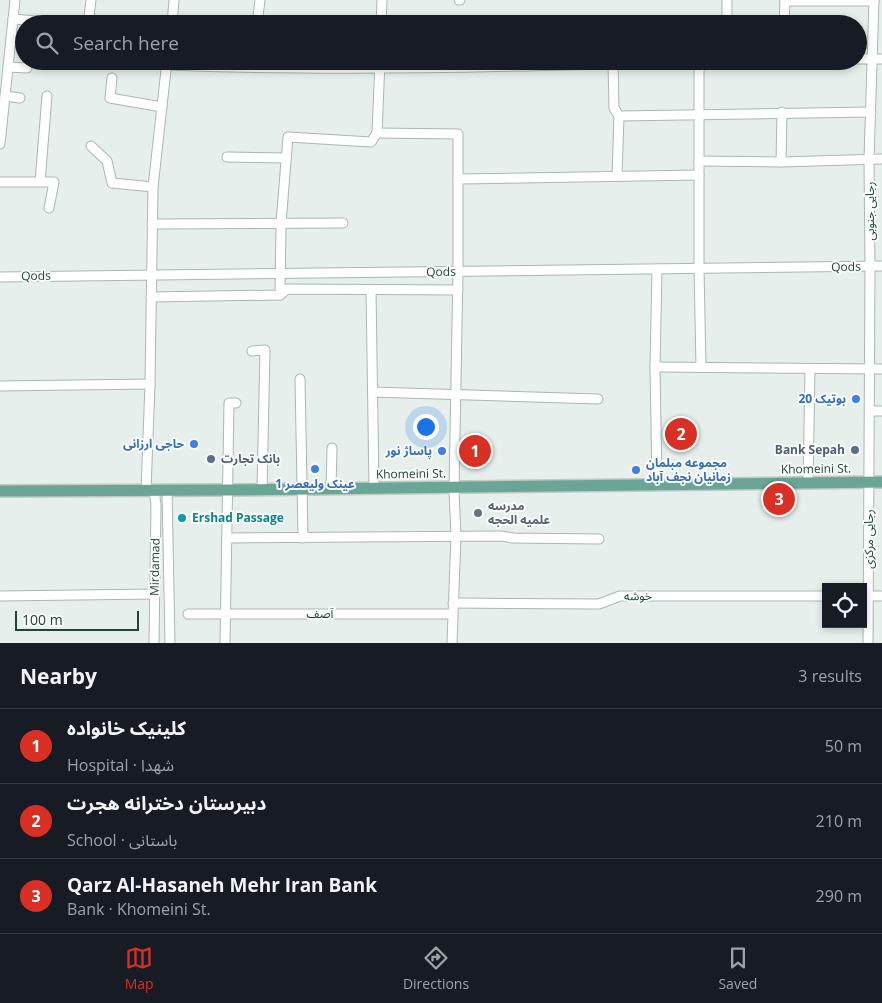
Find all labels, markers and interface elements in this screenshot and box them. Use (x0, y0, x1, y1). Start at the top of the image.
search box (15, 15, 867, 70)
icon: search (33, 29, 61, 57)
text: Search here (73, 30, 179, 56)
street label: رجایی جنوبی (861, 182, 878, 240)
street label: Qods (831, 258, 861, 275)
street label: Qods (426, 263, 456, 280)
street label: Qods (21, 267, 51, 284)
place label: بوتیک 20 (798, 390, 846, 407)
marker: بوتیک 20 (850, 393, 862, 405)
your location (413, 414, 439, 440)
pin: 2 (665, 415, 697, 453)
pin: 1 (459, 432, 491, 470)
place label: حاجی ارزانی (123, 435, 184, 452)
marker: حاجی ارزانی (188, 438, 200, 450)
place label: Bank Sepah (775, 441, 845, 458)
place label: پاساژ نور (385, 442, 432, 460)
marker: Bank Sepah (849, 444, 861, 456)
marker: پاساژ نور (436, 445, 448, 457)
place label: بانک تجارت (221, 450, 280, 467)
marker: بانک تجارت (205, 453, 217, 465)
place label: مجموعه مبلمان زمانیان نجف آباد (646, 454, 731, 485)
street label: Khomeini St. (781, 459, 851, 478)
marker: عینک ولیعصر 1 (309, 463, 321, 475)
street label: Khomeini St. (376, 464, 446, 483)
marker: مجموعه مبلمان زمانیان نجف آباد (630, 464, 642, 476)
place label: عینک ولیعصر 1 (275, 475, 355, 492)
pin: 3 (763, 480, 795, 518)
place label: مدرسه علمیه الحجه (488, 497, 551, 528)
marker: مدرسه علمیه الحجه (472, 507, 484, 519)
place label: Ershad Passage (192, 509, 284, 526)
street label: رجایی مرکزی (860, 509, 877, 569)
marker: Ershad Passage (176, 512, 188, 524)
street label: Mirdamad (145, 538, 164, 596)
map controls (822, 583, 867, 628)
button: locate (822, 583, 867, 628)
street label: خوشه (624, 587, 652, 604)
street label: آصف (307, 605, 334, 622)
scale bar (15, 608, 139, 631)
text: 100 m (22, 610, 63, 629)
text: Nearby (20, 662, 97, 690)
text: 3 results (798, 665, 862, 687)
text: کلینیک خانواده (67, 715, 186, 741)
text: 1 (31, 735, 41, 757)
text: 50 m (825, 735, 862, 757)
text: Hospital · شهدا (67, 754, 174, 776)
text: دبیرستان دخترانه هجرت (67, 790, 266, 816)
text: 2 (31, 810, 41, 832)
text: 210 m (816, 810, 862, 832)
text: School · باستانی (67, 829, 177, 851)
text: Qarz Al-Hasaneh Mehr Iran Bank (67, 872, 377, 898)
text: 3 (31, 885, 41, 907)
text: 290 m (816, 885, 862, 907)
text: Bank · Khomeini St. (67, 898, 211, 920)
tab: Map (125, 944, 154, 993)
tab: Directions (403, 944, 469, 993)
tab: Saved (718, 944, 757, 993)

